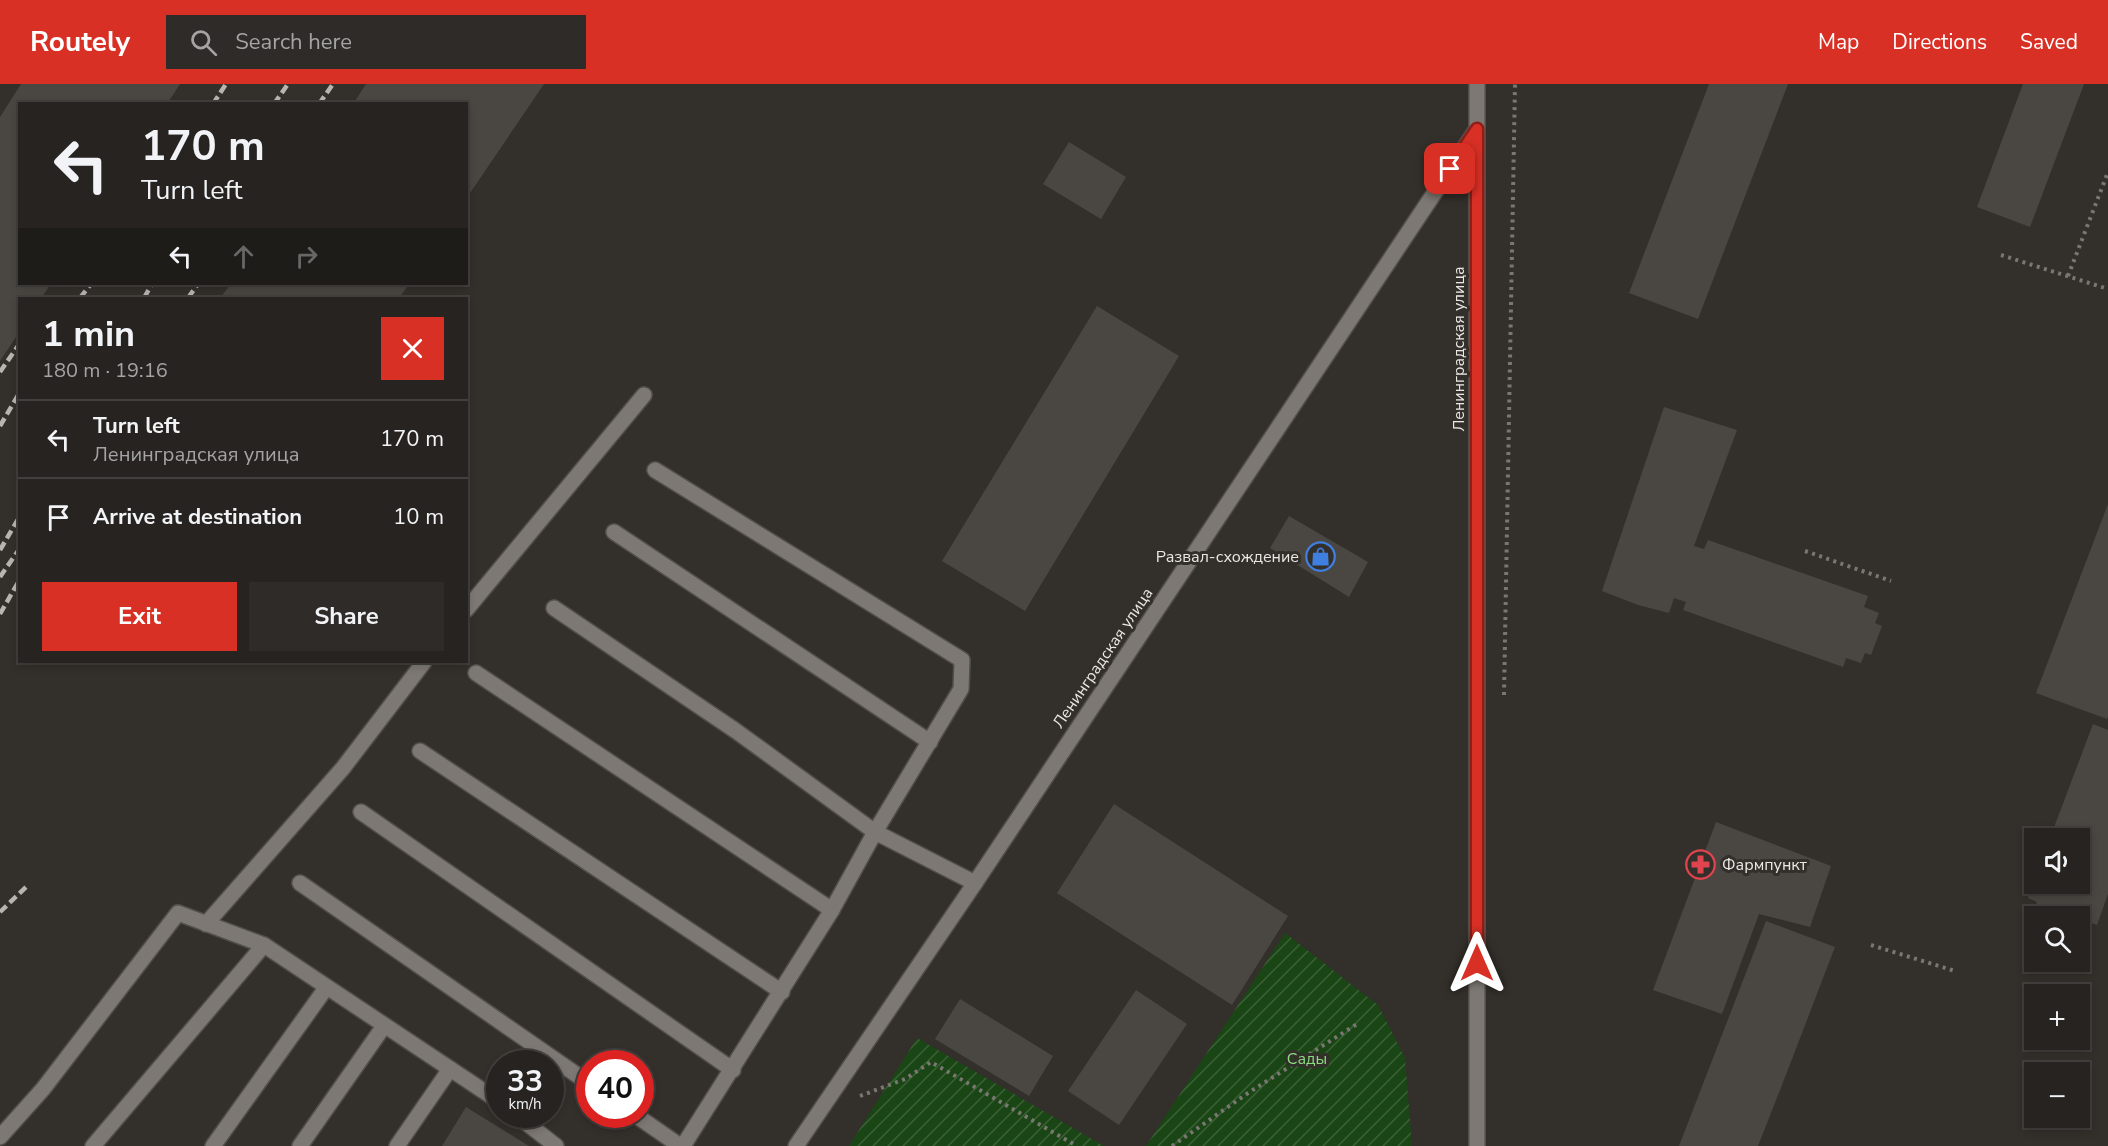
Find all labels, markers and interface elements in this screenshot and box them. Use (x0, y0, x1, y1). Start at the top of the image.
search box (166, 15, 586, 69)
text: Routely (30, 23, 130, 61)
icon: search (187, 26, 220, 59)
text: Search here (235, 27, 352, 57)
text: Map (1818, 28, 1859, 56)
text: Directions (1892, 28, 1987, 56)
text: Saved (2020, 28, 2078, 56)
text: 170 m (141, 118, 265, 175)
icon: left (42, 126, 120, 204)
pin (1424, 143, 1475, 194)
icon: arrive (1433, 152, 1466, 185)
text: Turn left (141, 172, 242, 209)
icon: left (164, 240, 197, 273)
icon: ahead (227, 240, 260, 273)
icon: right (290, 240, 323, 273)
street label: Ленинградская улица (1448, 266, 1470, 432)
text: 1 min (42, 310, 135, 359)
button: close (381, 317, 444, 380)
text: 180 m · 19:16 (42, 357, 168, 384)
text: Turn left (93, 411, 180, 441)
icon: left (42, 423, 75, 456)
text: 170 m (380, 424, 444, 454)
text: Ленинградская улица (93, 441, 299, 468)
icon: arrive (42, 501, 75, 534)
text: Arrive at destination (93, 502, 302, 532)
text: 10 m (393, 502, 444, 532)
shop icon: Развал-схождение (1304, 541, 1336, 573)
place label: Развал-схождение (1156, 546, 1299, 568)
button: Exit (42, 582, 237, 651)
button: Share (249, 582, 444, 651)
street label: Ленинградская улица (1048, 583, 1158, 733)
map controls (2024, 828, 2090, 1128)
button: sound (2024, 828, 2090, 894)
pharmacy icon: Фармпункт (1685, 849, 1717, 881)
place label: Фармпункт (1722, 854, 1808, 876)
button: search (2024, 906, 2090, 972)
position arrow (1445, 931, 1509, 995)
button: + (2024, 984, 2090, 1050)
park label: Сады (1287, 1048, 1327, 1070)
speed limit sign: 40 (576, 1050, 654, 1128)
text: 33 (507, 1061, 543, 1102)
button: − (2024, 1062, 2090, 1128)
text: km/h (508, 1094, 542, 1114)

